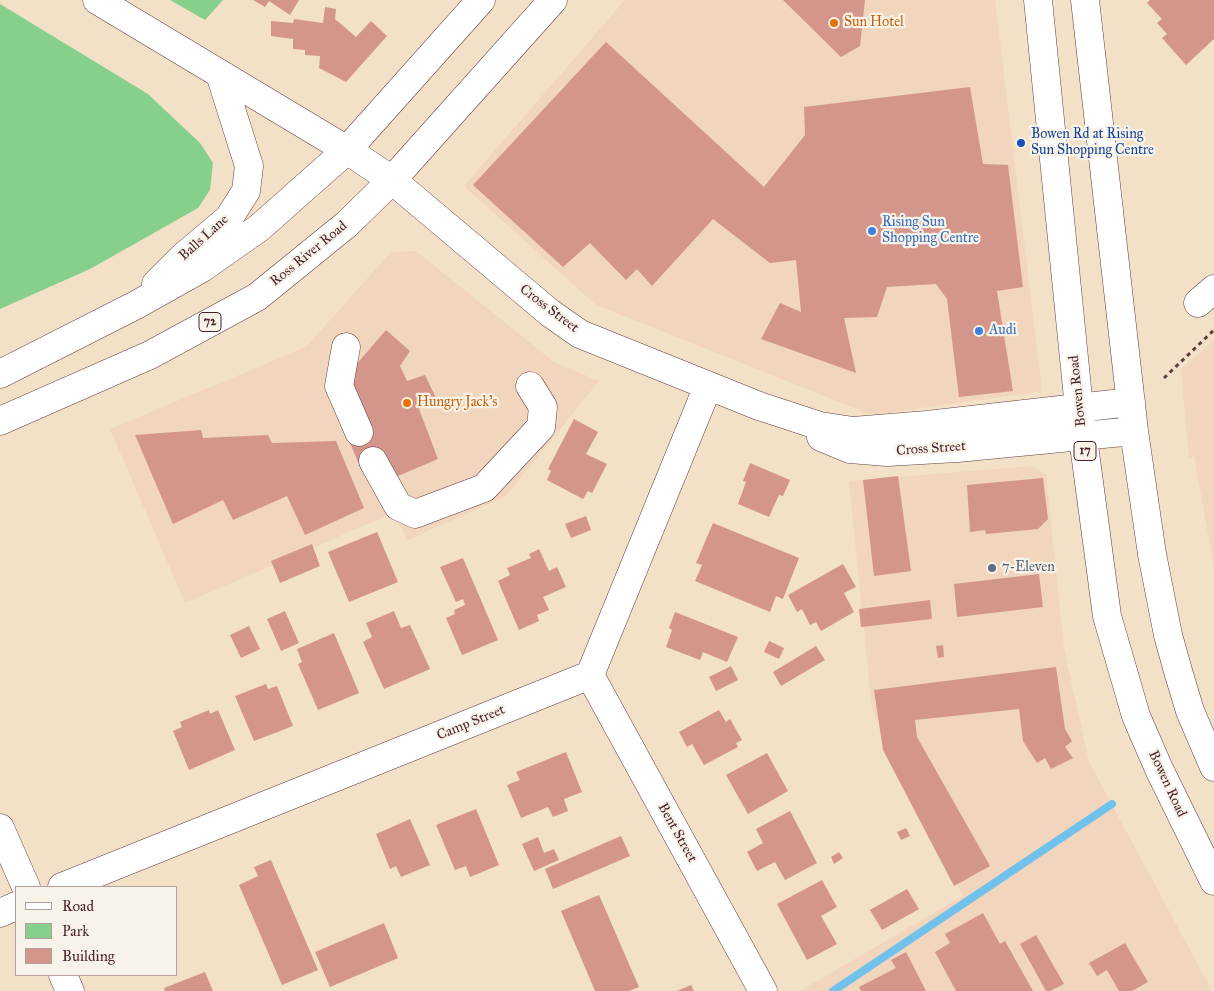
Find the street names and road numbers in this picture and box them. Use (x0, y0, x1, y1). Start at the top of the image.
street label: Balls Lane (176, 212, 232, 264)
street label: Ross River Road (267, 218, 351, 290)
street label: Cross Street (516, 281, 582, 337)
road number: 72 (199, 313, 221, 332)
street label: Bowen Road (1066, 354, 1090, 428)
street label: Cross Street (896, 438, 966, 460)
road number: 17 (1074, 442, 1096, 461)
street label: Camp Street (434, 702, 508, 744)
street label: Bowen Road (1144, 748, 1190, 820)
street label: Bent Street (654, 800, 700, 866)

